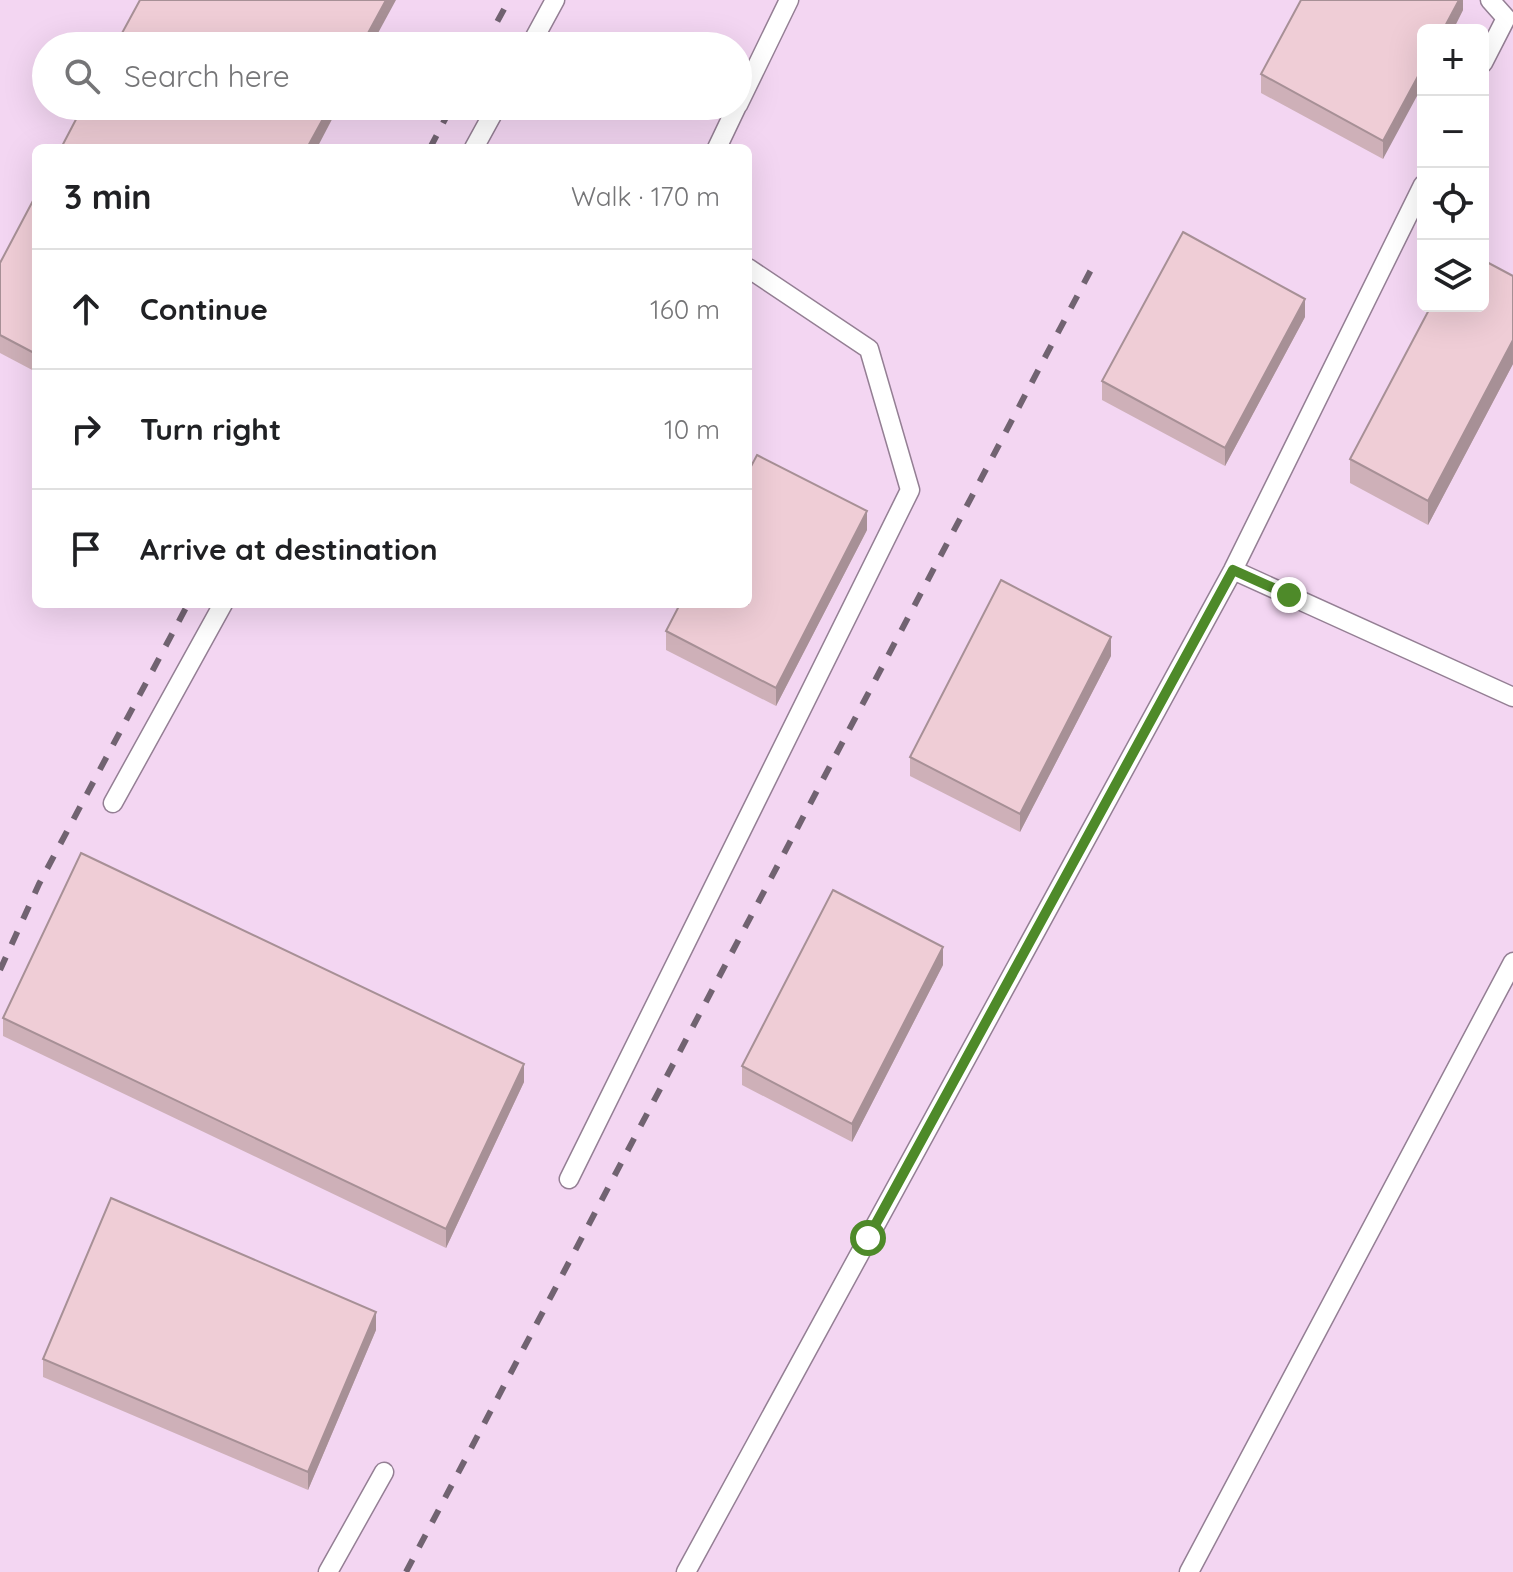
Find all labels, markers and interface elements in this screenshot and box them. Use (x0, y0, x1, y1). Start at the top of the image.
map controls (1417, 24, 1489, 312)
button: + (1417, 24, 1489, 96)
search box (32, 32, 752, 120)
icon: search (60, 54, 104, 98)
text: Search here (124, 57, 290, 95)
button: − (1417, 96, 1489, 168)
button: locate (1417, 168, 1489, 240)
text: 3 min (64, 175, 151, 218)
text: Walk · 170 m (571, 180, 720, 213)
button: layers (1417, 240, 1489, 312)
icon: ahead (64, 287, 108, 331)
text: Continue (140, 290, 268, 328)
text: 160 m (650, 293, 720, 326)
icon: right (64, 407, 108, 451)
text: Turn right (140, 410, 281, 448)
text: 10 m (664, 413, 720, 446)
icon: arrive (64, 527, 108, 571)
text: Arrive at destination (140, 530, 438, 568)
route end (1271, 577, 1307, 613)
route start (850, 1220, 886, 1256)

